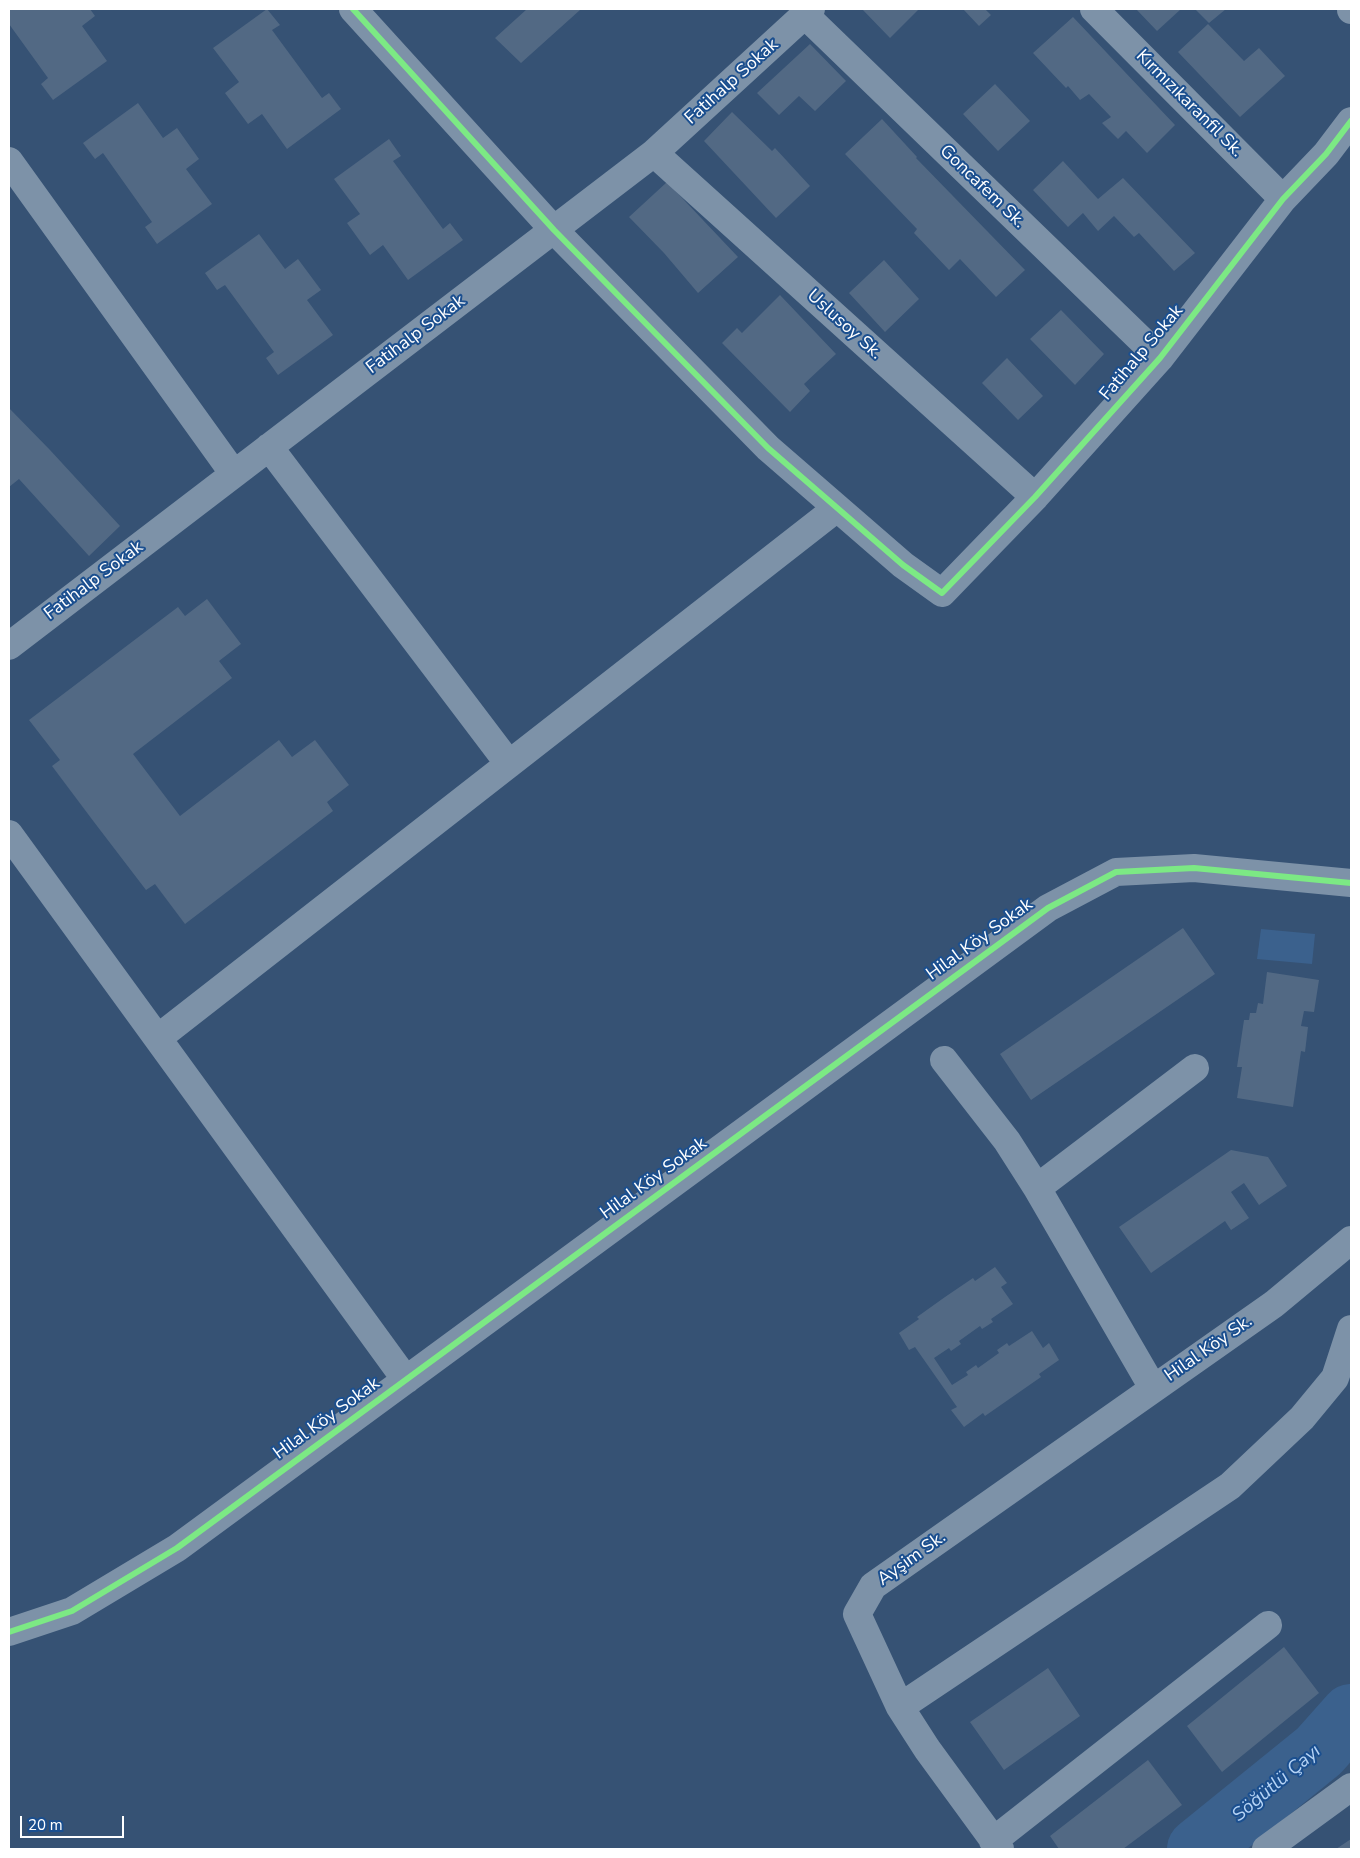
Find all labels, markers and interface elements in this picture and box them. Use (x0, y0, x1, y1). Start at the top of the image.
street label: Fatihalp Sokak (681, 34, 783, 130)
street label: Kırmızıkaranfil Sk. (1131, 46, 1247, 162)
street label: Goncafem Sk. (935, 141, 1029, 233)
street label: Uslusoy Sk. (802, 286, 886, 364)
street label: Fatihalp Sokak (362, 291, 470, 379)
street label: Fatihalp Sokak (1096, 301, 1188, 405)
street label: Fatihalp Sokak (40, 537, 148, 625)
street label: Hilal Köy Sokak (923, 894, 1037, 986)
street label: Hilal Köy Sokak (597, 1133, 711, 1225)
street label: Hilal Köy Sk. (1161, 1311, 1257, 1387)
street label: Hilal Köy Sokak (270, 1373, 384, 1465)
street label: Ayşim Sk. (874, 1527, 950, 1591)
water label: Söğütlü Çayı (1228, 1740, 1326, 1828)
scale bar (22, 1806, 126, 1838)
text: 20 m (28, 1815, 63, 1835)

